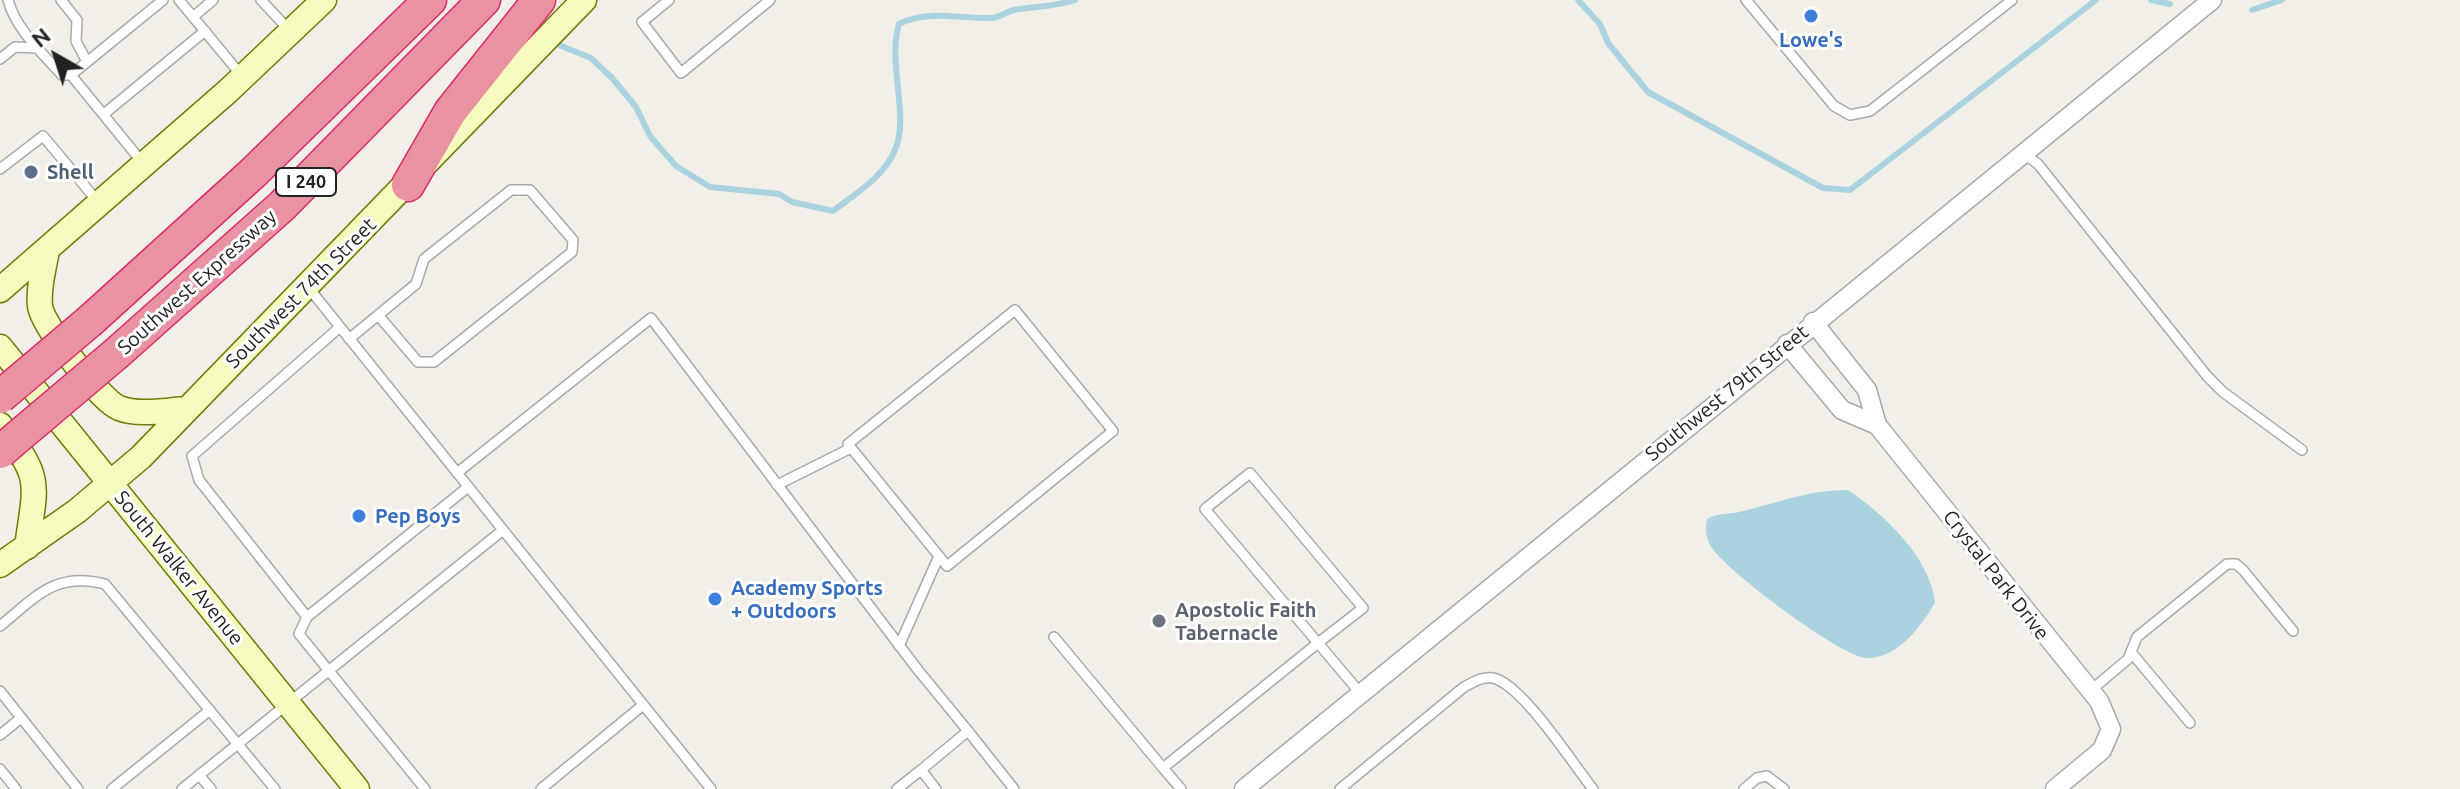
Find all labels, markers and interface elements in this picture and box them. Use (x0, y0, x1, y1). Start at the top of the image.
marker: Lowe's (1802, 7, 1820, 25)
north arrow (16, 16, 96, 96)
text: N (26, 22, 55, 52)
place label: Lowe's (1779, 28, 1843, 52)
place label: Shell (47, 160, 94, 184)
marker: Shell (22, 163, 40, 181)
road number: I 240 (276, 168, 336, 196)
street label: Southwest Expressway (113, 204, 281, 360)
street label: Southwest 74th Street (221, 213, 381, 373)
street label: Southwest 79th Street (1641, 320, 1813, 466)
street label: South Walker Avenue (109, 486, 249, 650)
place label: Pep Boys (375, 504, 461, 528)
street label: Crystal Park Drive (1938, 505, 2054, 645)
marker: Pep Boys (350, 507, 368, 525)
place label: Academy Sports + Outdoors (731, 576, 883, 623)
marker: Academy Sports + Outdoors (706, 590, 724, 608)
place label: Apostolic Faith Tabernacle (1175, 598, 1316, 645)
marker: Apostolic Faith Tabernacle (1150, 612, 1168, 630)

